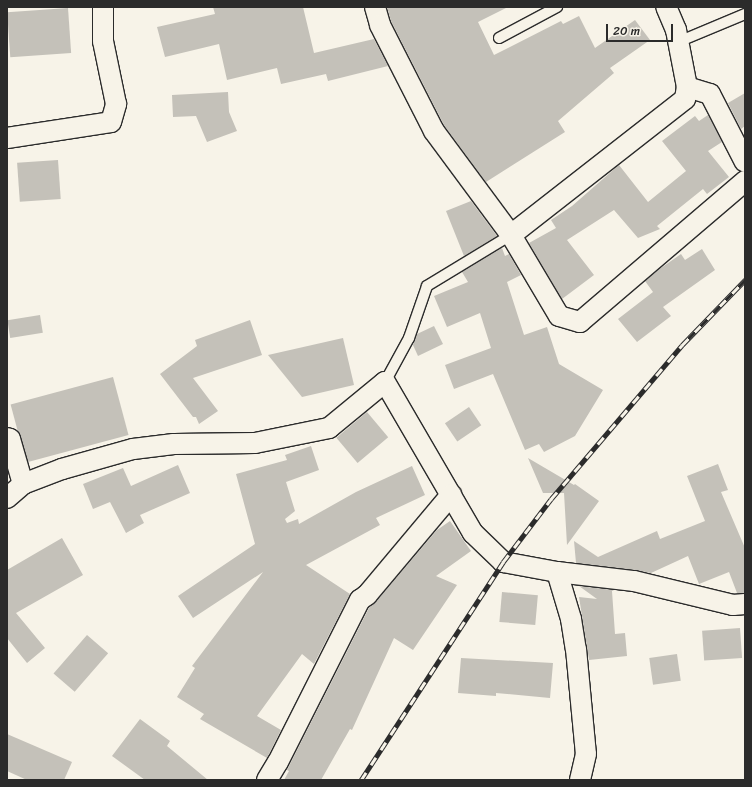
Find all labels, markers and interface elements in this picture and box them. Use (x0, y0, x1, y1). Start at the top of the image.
scale bar (608, 16, 675, 42)
text: 20 m (613, 20, 640, 42)

